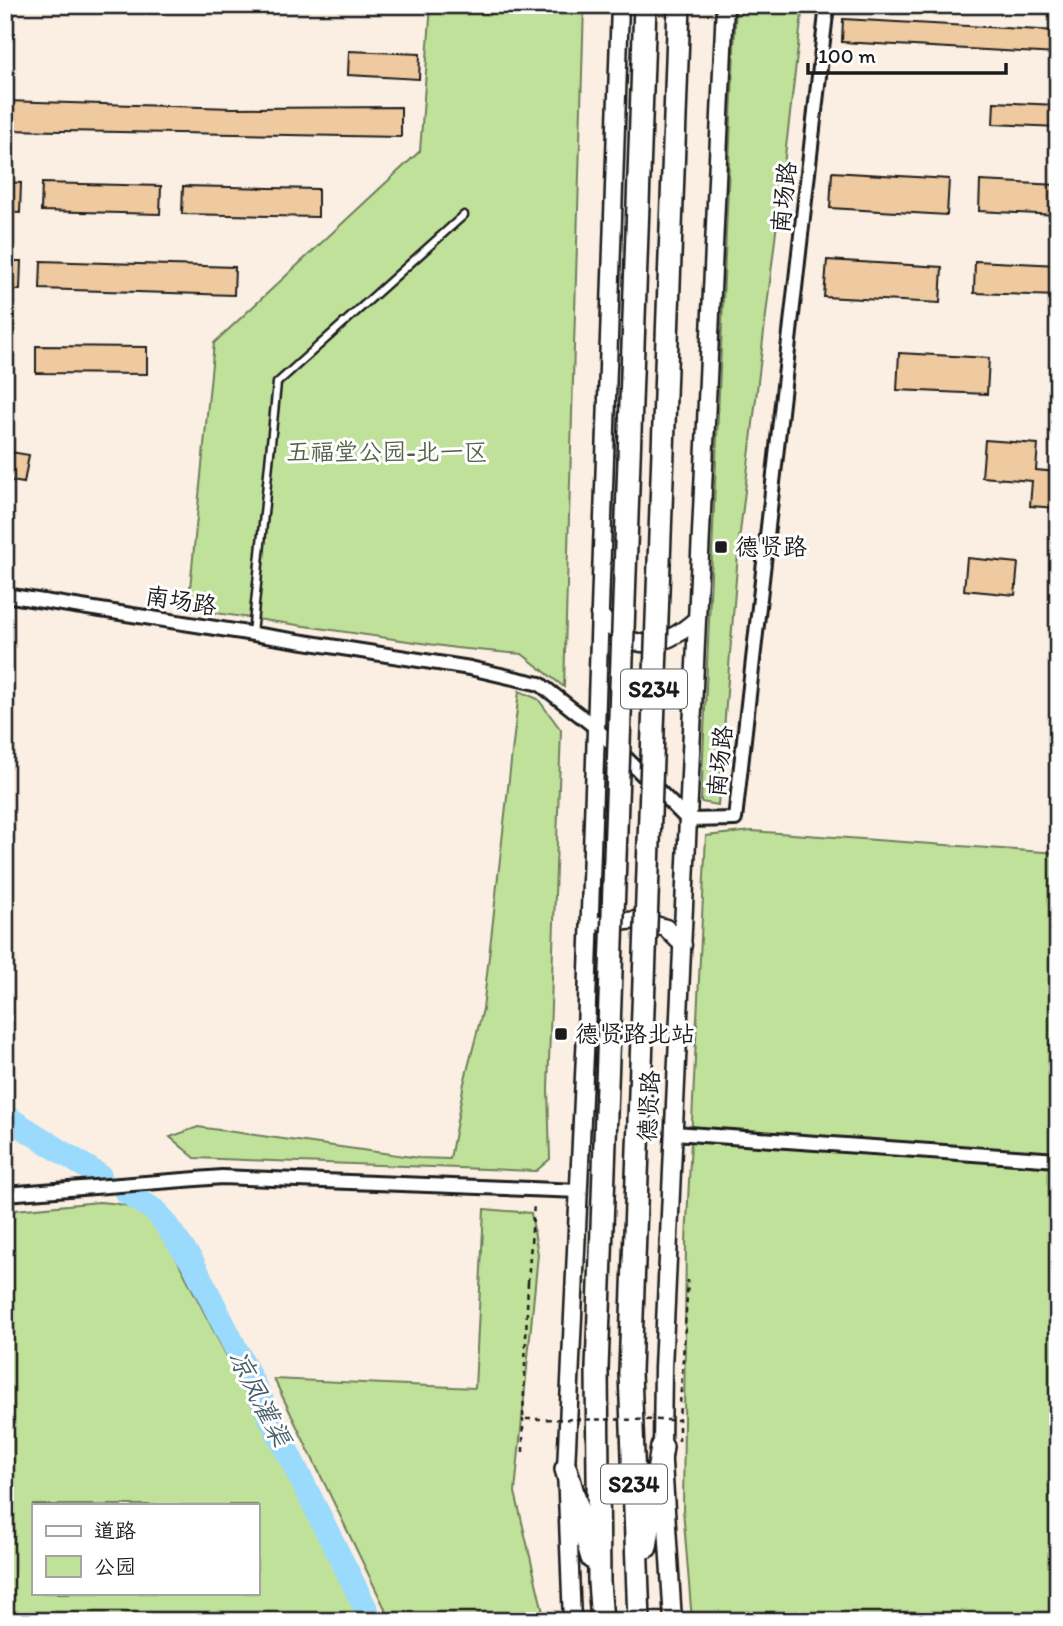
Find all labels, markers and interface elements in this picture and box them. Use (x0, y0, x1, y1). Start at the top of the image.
scale bar (808, 32, 1005, 76)
text: 100 m (818, 43, 876, 68)
street label: 南场路 (765, 160, 802, 234)
park label: 五福堂公园-北一区 (286, 437, 488, 466)
place label: 德贤路 (735, 532, 807, 561)
marker: 德贤路 (713, 539, 729, 555)
street label: 南场路 (143, 581, 219, 620)
road number: S234 (621, 670, 687, 708)
street label: 南场路 (701, 724, 738, 798)
place label: 德贤路北站 (575, 1019, 695, 1048)
marker: 德贤路北站 (553, 1026, 569, 1042)
street label: 德贤路 (632, 1069, 665, 1143)
water label: 凉凤灌渠 (222, 1344, 299, 1453)
road number: S234 (601, 1464, 667, 1504)
legend (32, 1504, 259, 1594)
text: 道路 (94, 1518, 136, 1543)
text: 公园 (94, 1554, 136, 1579)

